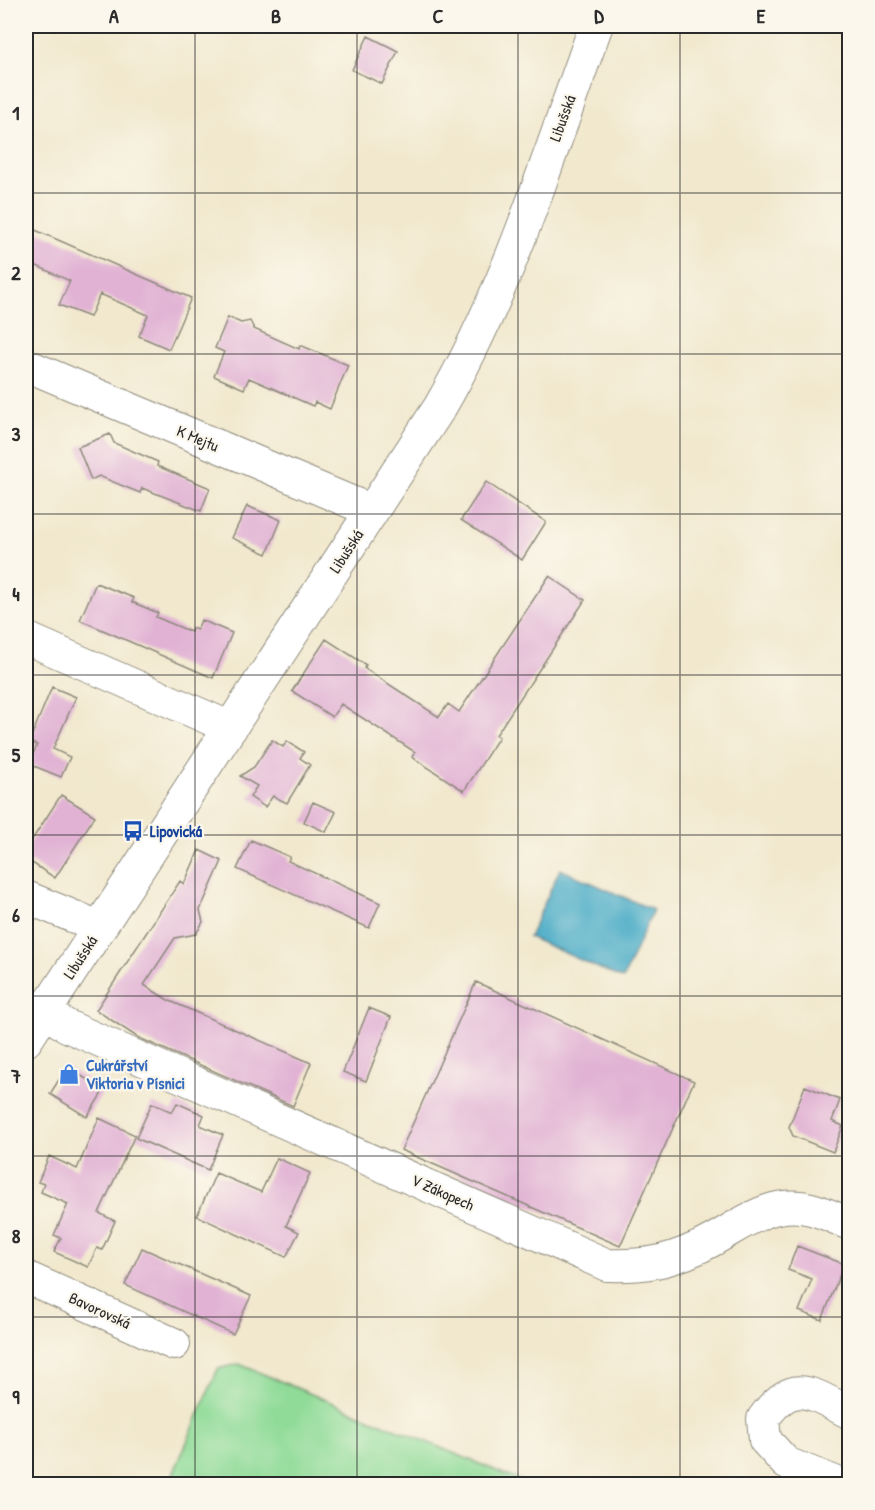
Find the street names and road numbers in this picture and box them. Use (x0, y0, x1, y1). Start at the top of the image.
street label: Libušská (543, 92, 581, 144)
street label: K Mejtu (174, 419, 223, 457)
street label: Libušská (324, 525, 368, 577)
street label: Libušská (58, 931, 102, 983)
street label: V Zákopech (408, 1168, 478, 1216)
street label: Bavorovská (66, 1286, 134, 1334)

